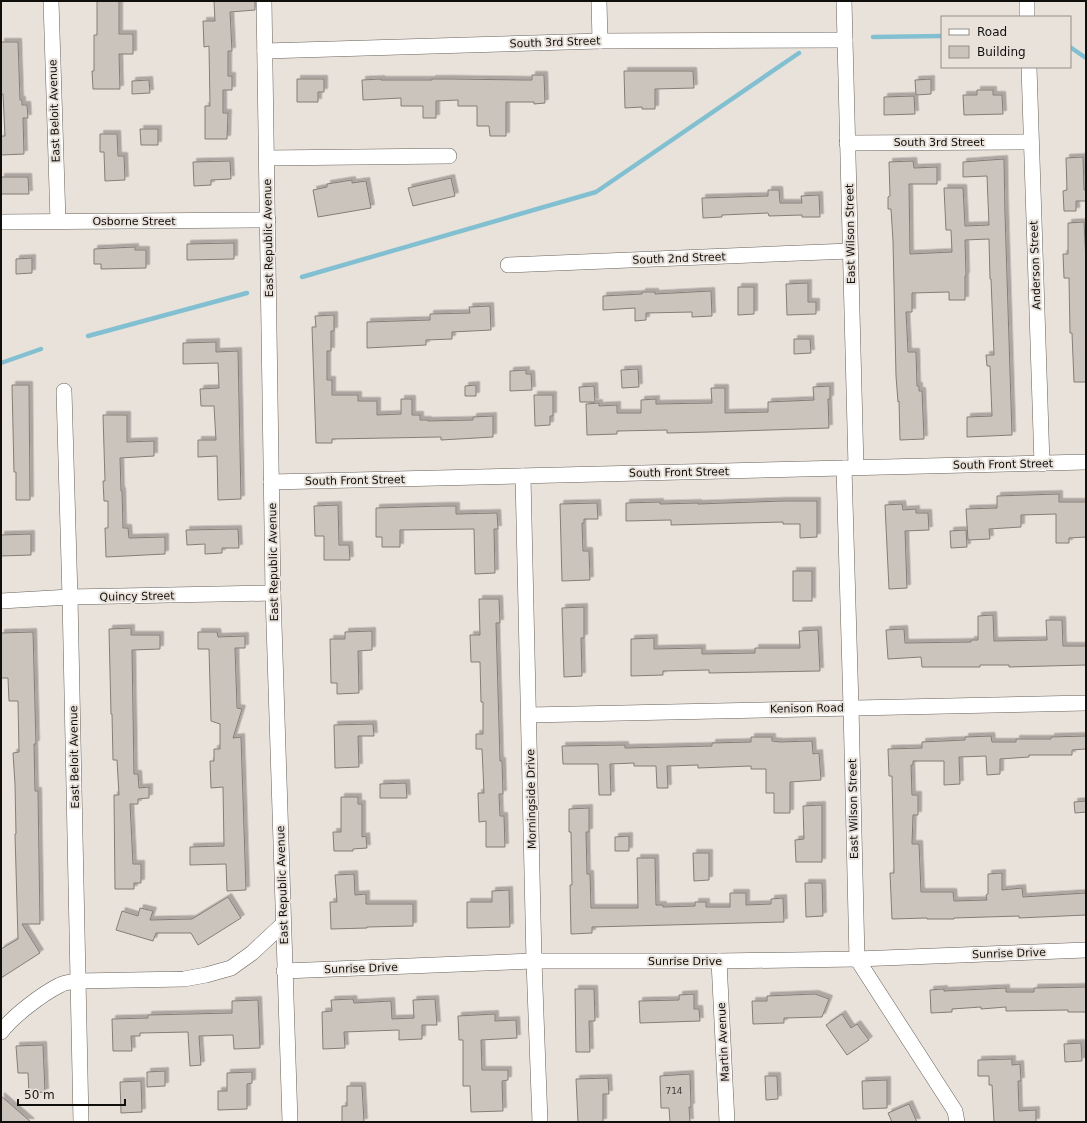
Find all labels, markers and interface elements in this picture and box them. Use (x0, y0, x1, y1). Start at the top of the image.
legend (941, 16, 1071, 68)
text: Road (977, 25, 1007, 39)
street label: South 3rd Street (509, 34, 601, 51)
text: Building (977, 45, 1026, 59)
street label: East Beloit Avenue (46, 59, 63, 163)
street label: South 3rd Street (894, 136, 985, 149)
street label: East Republic Avenue (261, 178, 276, 297)
street label: East Wilson Street (843, 183, 858, 284)
street label: Osborne Street (92, 215, 176, 228)
street label: Anderson Street (1027, 220, 1044, 310)
street label: South 2nd Street (632, 250, 727, 267)
street label: South Front Street (953, 457, 1054, 472)
street label: South Front Street (629, 465, 730, 480)
street label: South Front Street (305, 473, 406, 488)
street label: East Republic Avenue (266, 502, 281, 621)
street label: Quincy Street (99, 589, 175, 604)
street label: Kenison Road (770, 701, 844, 716)
street label: East Beloit Avenue (67, 705, 82, 809)
street label: Morningside Drive (524, 749, 539, 849)
street label: East Wilson Street (846, 758, 861, 859)
street label: East Republic Avenue (274, 825, 291, 944)
street label: Sunrise Drive (972, 946, 1046, 961)
street label: Sunrise Drive (648, 955, 722, 968)
street label: Sunrise Drive (324, 961, 398, 976)
street label: Martin Avenue (715, 1002, 732, 1082)
scale bar (18, 1081, 125, 1107)
house number: 714 (665, 1086, 683, 1096)
text: 50 m (24, 1088, 55, 1102)

